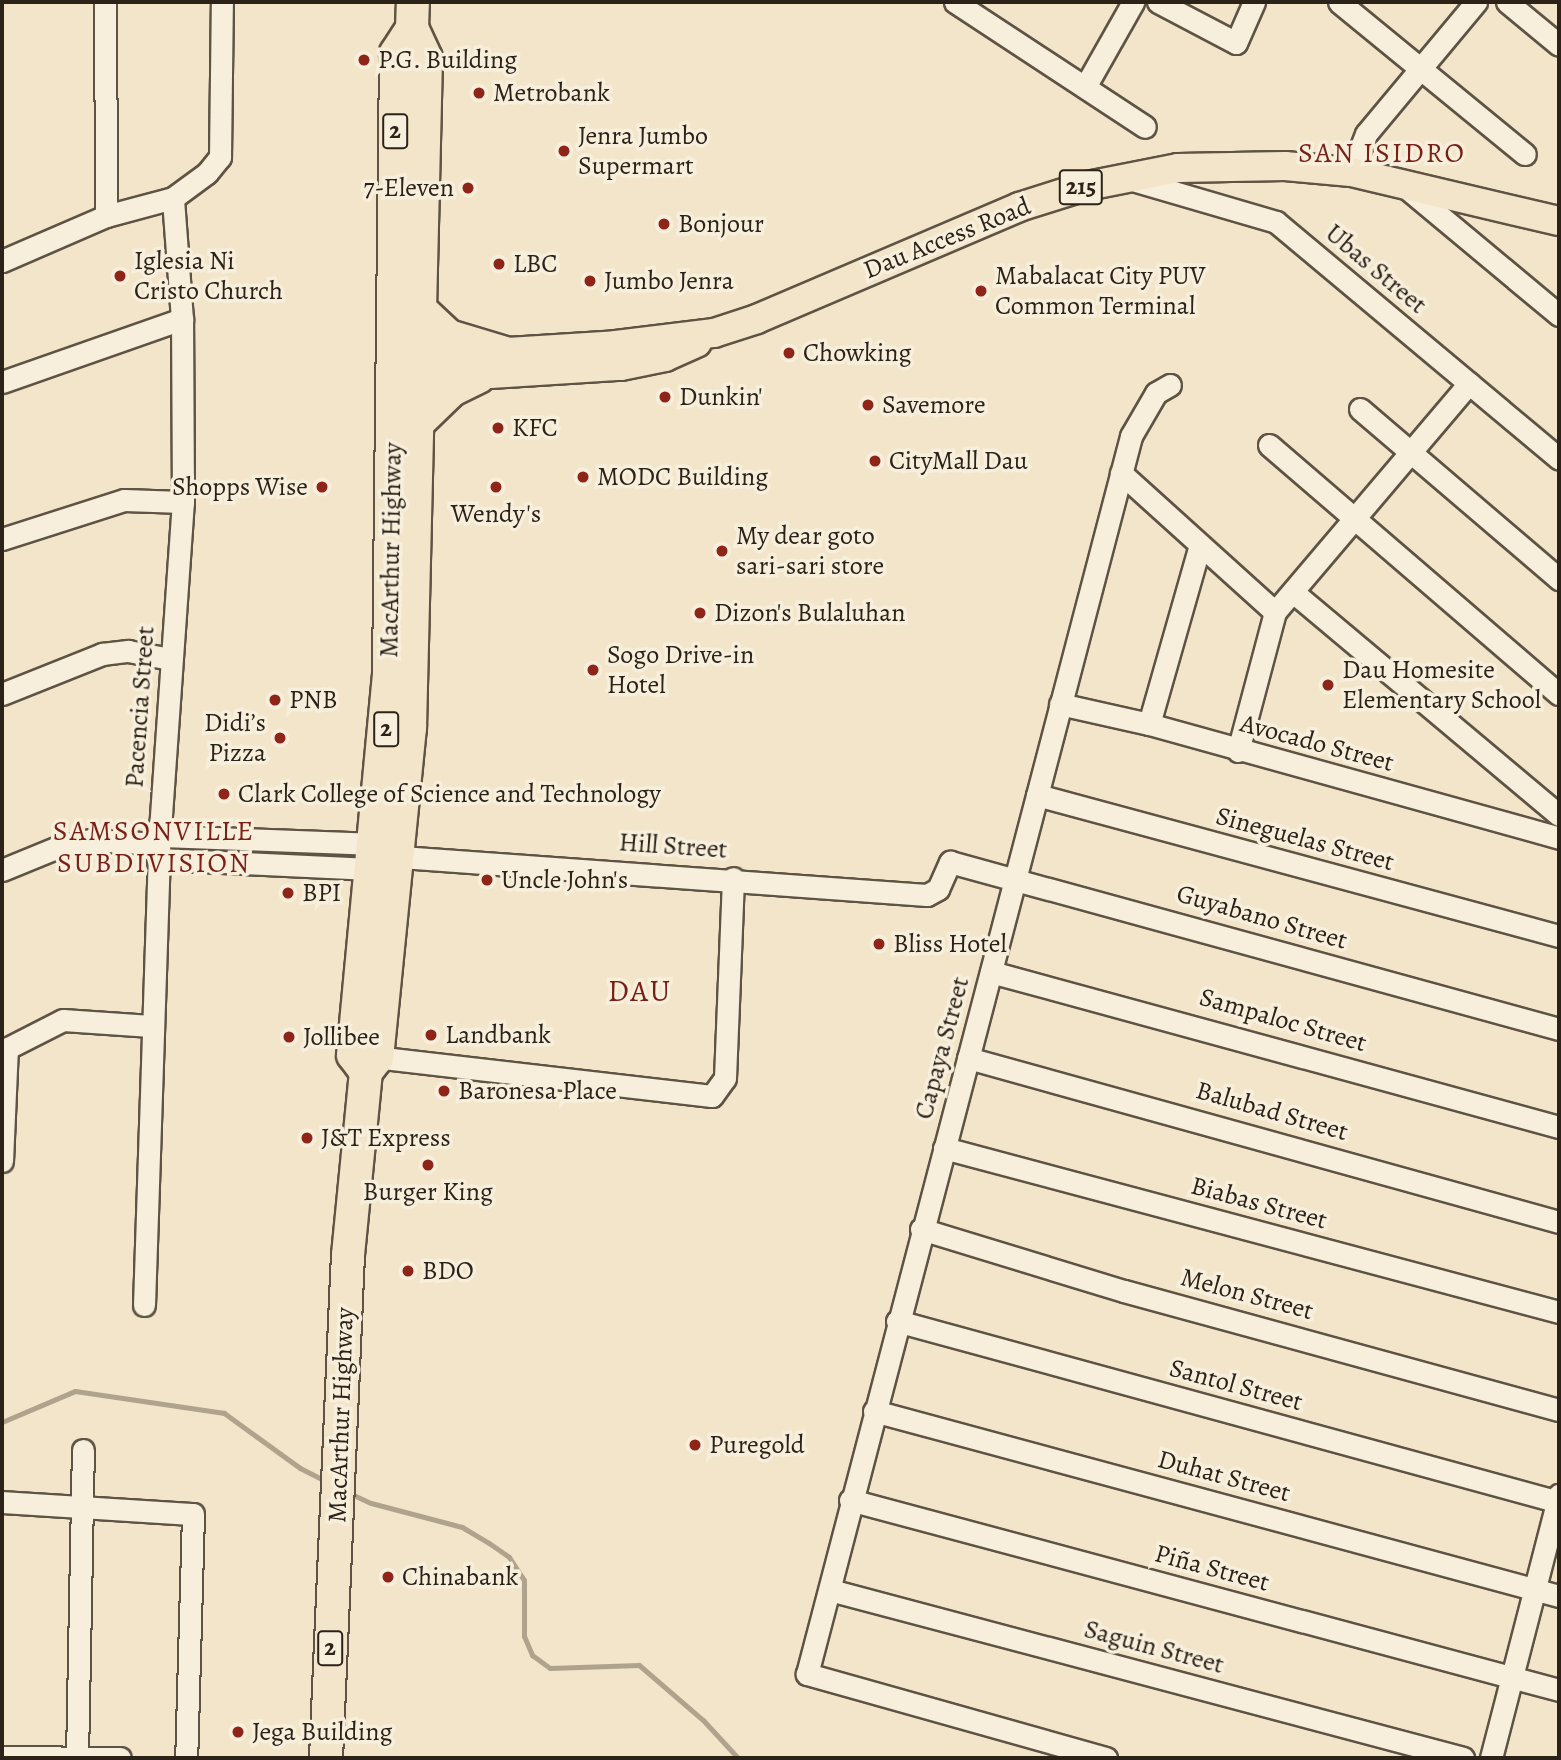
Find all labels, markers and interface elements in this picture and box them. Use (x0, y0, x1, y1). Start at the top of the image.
place label: P.G. Building (378, 44, 518, 76)
marker: P.G. Building (356, 52, 372, 68)
place label: Metrobank (493, 77, 610, 109)
marker: Metrobank (471, 85, 487, 101)
road number: 2 (381, 110, 409, 152)
place label: Jenra Jumbo Supermart (578, 120, 708, 182)
district label: SAN ISIDRO (1299, 136, 1465, 170)
marker: Jenra Jumbo Supermart (556, 143, 572, 159)
road number: 215 (1058, 167, 1104, 208)
place label: 7-Eleven (364, 172, 454, 204)
marker: 7-Eleven (460, 180, 476, 196)
street label: Dau Access Road (859, 190, 1035, 286)
place label: Bonjour (678, 208, 764, 240)
marker: Bonjour (656, 216, 672, 232)
street label: Ubas Street (1319, 218, 1433, 320)
place label: Iglesia Ni Cristo Church (134, 245, 283, 306)
place label: LBC (513, 248, 557, 280)
marker: LBC (491, 256, 507, 272)
place label: Mabalacat City PUV Common Terminal (995, 260, 1206, 322)
place label: Jumbo Jenra (604, 265, 734, 297)
marker: Iglesia Ni Cristo Church (112, 268, 128, 284)
marker: Jumbo Jenra (582, 273, 598, 289)
marker: Mabalacat City PUV Common Terminal (973, 283, 989, 299)
place label: Chowking (803, 337, 912, 369)
marker: Chowking (781, 345, 797, 361)
place label: Dunkin' (679, 381, 763, 413)
marker: Dunkin' (657, 389, 673, 405)
place label: Savemore (882, 389, 986, 421)
marker: Savemore (860, 397, 876, 413)
place label: KFC (512, 412, 558, 444)
marker: KFC (490, 420, 506, 436)
street label: MacArthur Highway (374, 442, 408, 658)
place label: CityMall Dau (889, 445, 1028, 477)
marker: CityMall Dau (867, 453, 883, 469)
place label: MODC Building (597, 461, 768, 493)
marker: MODC Building (575, 469, 591, 485)
place label: Shopps Wise (172, 471, 308, 503)
marker: Shopps Wise (314, 479, 330, 495)
marker: Wendy's (488, 479, 504, 495)
place label: Wendy's (451, 498, 541, 530)
place label: My dear goto sari-sari store (736, 520, 884, 582)
marker: My dear goto sari-sari store (714, 543, 730, 559)
place label: Dizon's Bulaluhan (714, 597, 906, 629)
marker: Dizon's Bulaluhan (692, 605, 708, 621)
street label: Pacencia Street (119, 625, 161, 789)
place label: Sogo Drive-in Hotel (607, 639, 754, 700)
place label: Dau Homesite Elementary School (1342, 654, 1541, 716)
marker: Sogo Drive-in Hotel (585, 662, 601, 678)
marker: Dau Homesite Elementary School (1320, 677, 1336, 693)
place label: PNB (289, 684, 338, 716)
marker: PNB (267, 692, 283, 708)
place label: Didi’s Pizza (204, 707, 266, 768)
road number: 2 (372, 708, 400, 750)
street label: Avocado Street (1237, 708, 1397, 778)
marker: Didi’s Pizza (272, 730, 288, 746)
place label: Clark College of Science and Technology (238, 778, 661, 810)
marker: Clark College of Science and Technology (216, 786, 232, 802)
street label: Sineguelas Street (1212, 800, 1398, 878)
district label: SAMSONVILLE SUBDIVISION (54, 814, 254, 880)
street label: Hill Street (618, 827, 728, 865)
place label: Uncle John's (501, 864, 628, 896)
marker: Uncle John's (479, 872, 495, 888)
place label: BPI (302, 877, 341, 909)
street label: Guyabano Street (1173, 878, 1351, 956)
marker: BPI (280, 885, 296, 901)
place label: Bliss Hotel (893, 928, 1007, 960)
marker: Bliss Hotel (871, 936, 887, 952)
district label: DAU (608, 973, 672, 1009)
street label: Capaya Street (908, 973, 976, 1123)
street label: Sampaloc Street (1196, 981, 1370, 1059)
place label: Landbank (445, 1019, 551, 1051)
place label: Jollibee (303, 1021, 380, 1053)
marker: Landbank (423, 1027, 439, 1043)
marker: Jollibee (281, 1029, 297, 1045)
street label: Balubad Street (1193, 1074, 1351, 1148)
place label: Baronesa Place (458, 1075, 617, 1107)
marker: Baronesa Place (436, 1083, 452, 1099)
place label: J&T Express (321, 1122, 451, 1154)
marker: J&T Express (299, 1130, 315, 1146)
marker: Burger King (420, 1157, 436, 1173)
street label: Biabas Street (1188, 1170, 1330, 1236)
place label: Burger King (363, 1176, 493, 1208)
place label: BDO (422, 1255, 474, 1287)
street label: Melon Street (1177, 1261, 1317, 1327)
marker: BDO (400, 1263, 416, 1279)
street label: MacArthur Highway (322, 1307, 360, 1523)
street label: Santol Street (1166, 1352, 1306, 1418)
place label: Puregold (709, 1429, 805, 1461)
marker: Puregold (687, 1437, 703, 1453)
street label: Duhat Street (1154, 1443, 1294, 1509)
street label: Piña Street (1151, 1538, 1273, 1598)
place label: Chinabank (402, 1561, 518, 1593)
marker: Chinabank (380, 1569, 396, 1585)
street label: Saguin Street (1081, 1613, 1227, 1681)
road number: 2 (316, 1628, 344, 1668)
place label: Jega Building (252, 1716, 393, 1748)
marker: Jega Building (230, 1724, 246, 1740)

